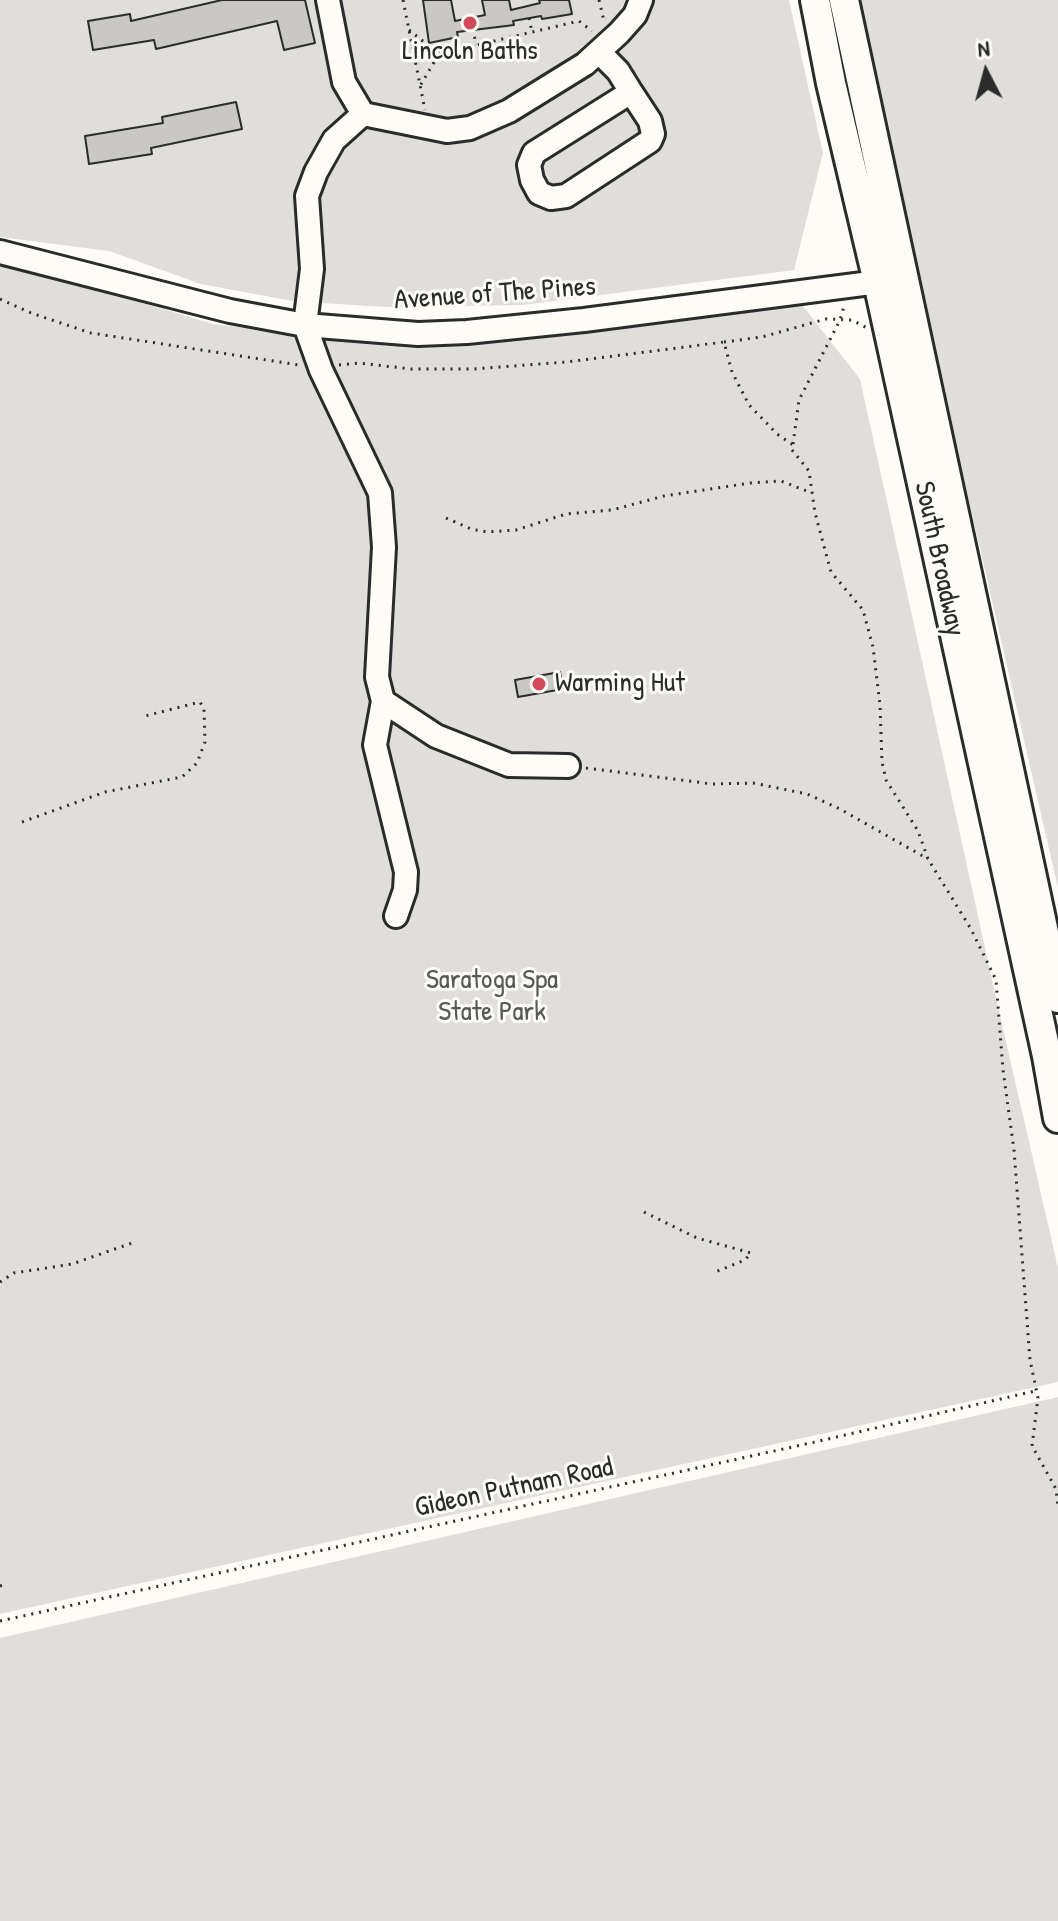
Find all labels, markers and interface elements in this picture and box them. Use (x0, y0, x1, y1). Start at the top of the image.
marker: Lincoln Baths (461, 14, 479, 32)
north arrow (946, 32, 1026, 112)
text: N (976, 33, 991, 64)
place label: Lincoln Baths (402, 35, 538, 69)
street label: Avenue of The Pines (393, 270, 597, 318)
street label: South Broadway (906, 479, 972, 639)
place label: Warming Hut (555, 667, 685, 701)
marker: Warming Hut (530, 675, 548, 693)
park label: Saratoga Spa State Park (426, 964, 558, 1030)
street label: Gideon Putnam Road (412, 1451, 616, 1525)

